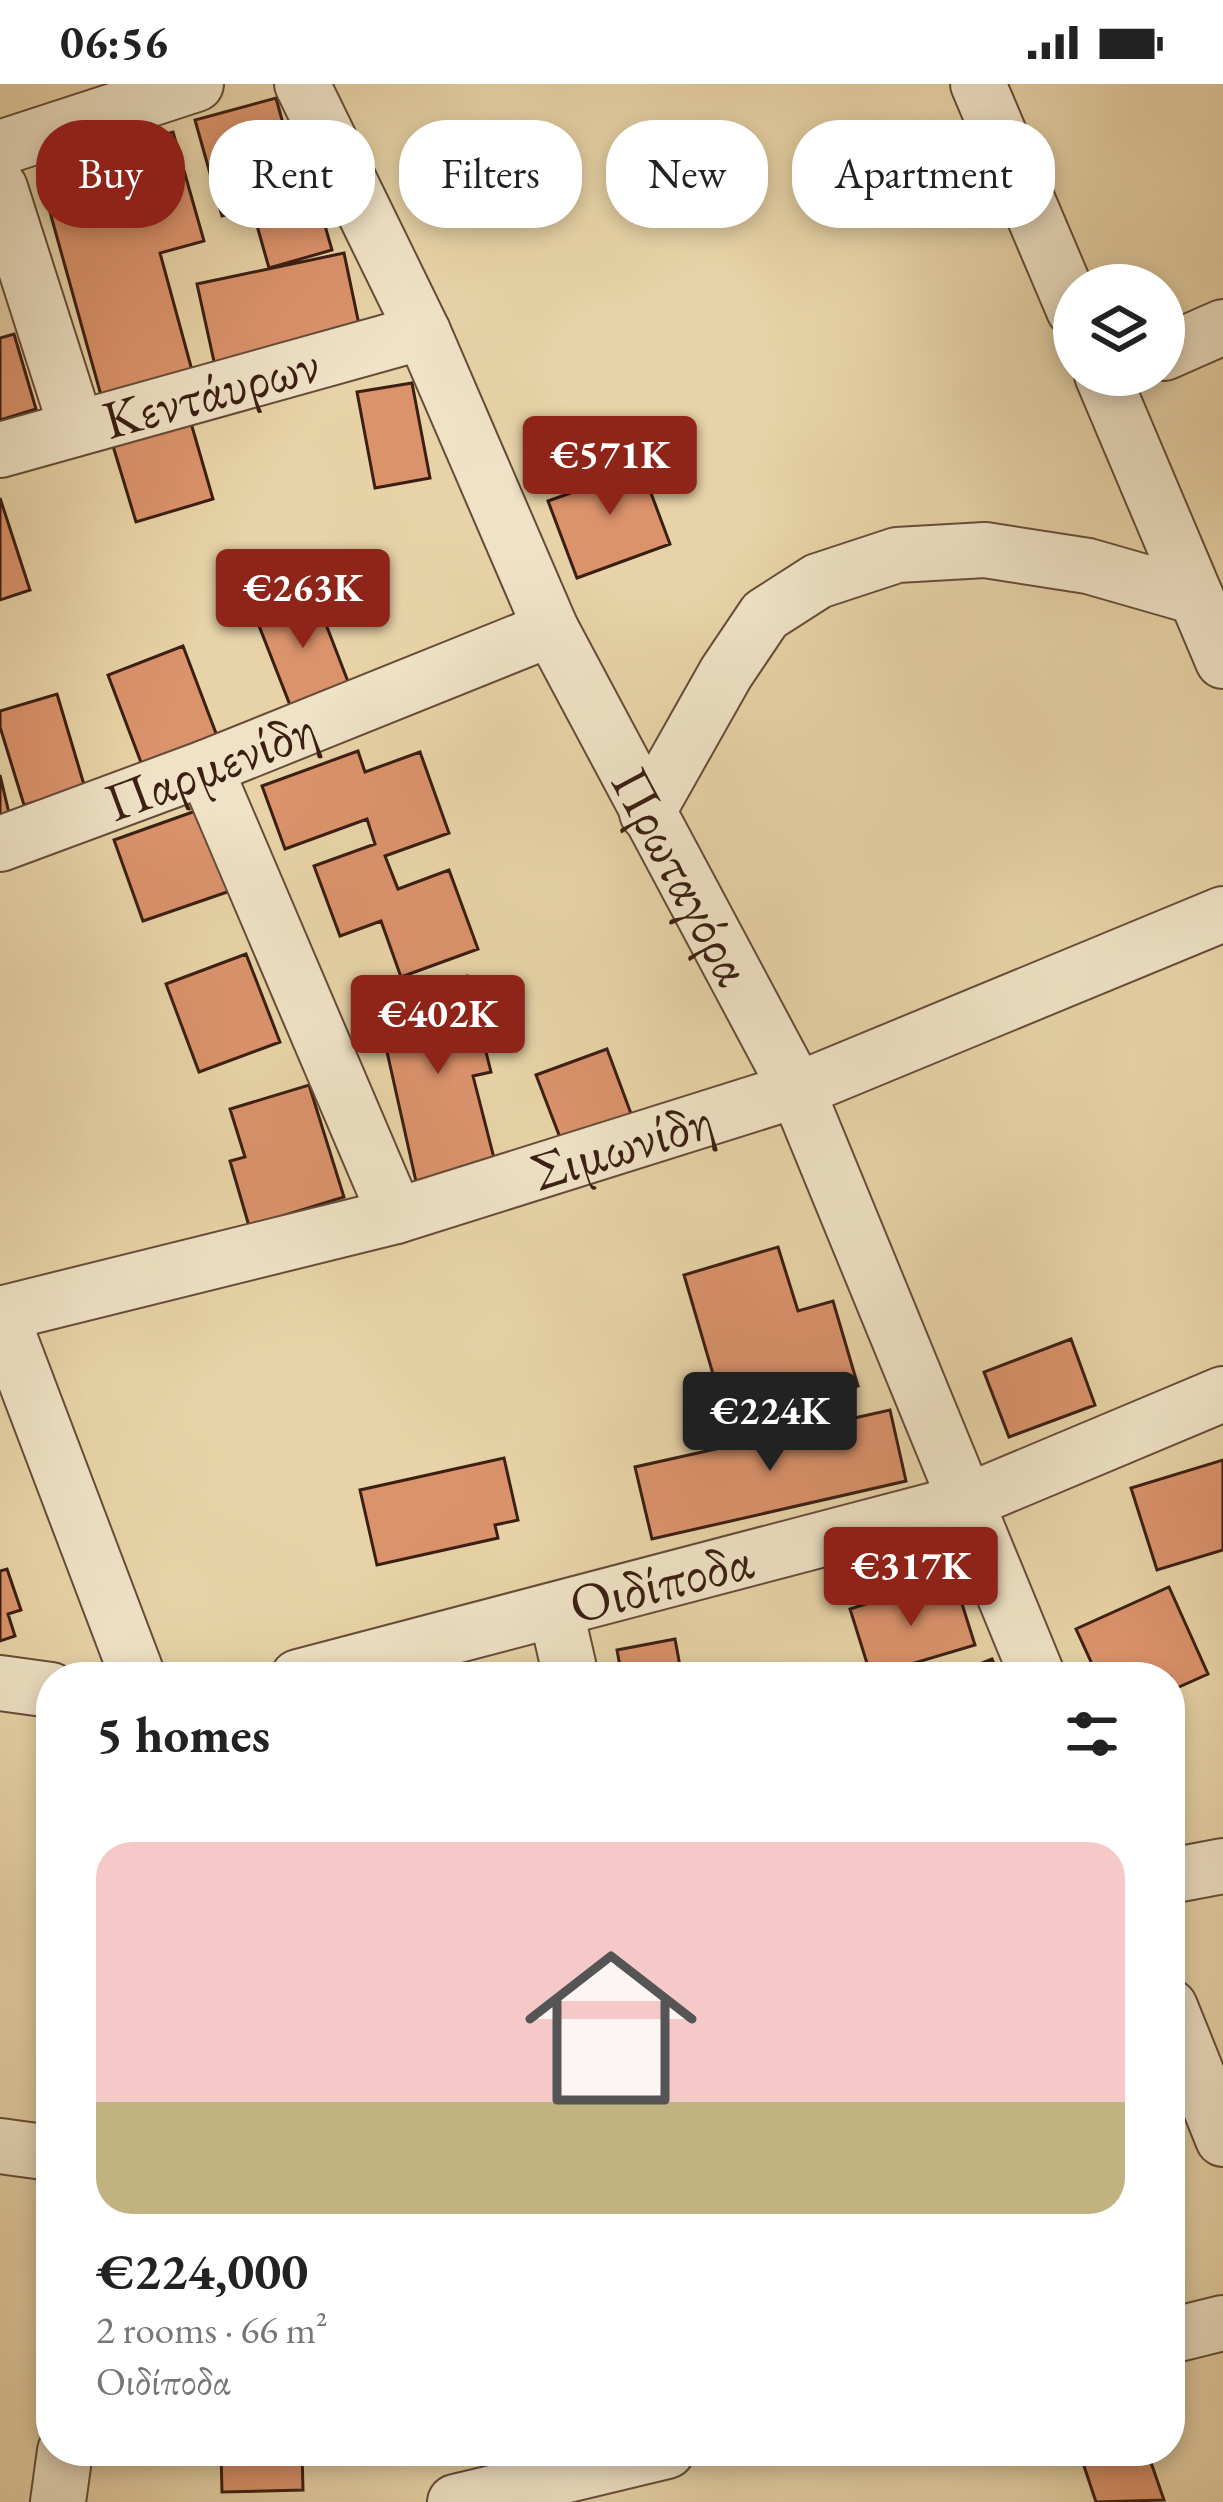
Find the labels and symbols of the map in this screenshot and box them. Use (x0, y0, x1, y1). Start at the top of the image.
street label: Κεντάυρων (95, 328, 327, 455)
pin: €571K (526, 416, 694, 518)
pin: €263K (219, 549, 387, 651)
street label: Παρμενίδη (95, 692, 327, 837)
street label: Πρωταγόρα (596, 755, 770, 997)
pin: €402K (354, 975, 522, 1077)
street label: Σιμωνίδη (522, 1084, 722, 1206)
pin: €224K (686, 1372, 854, 1474)
street label: Οιδίποδα (562, 1524, 760, 1639)
pin: €317K (827, 1527, 995, 1629)

